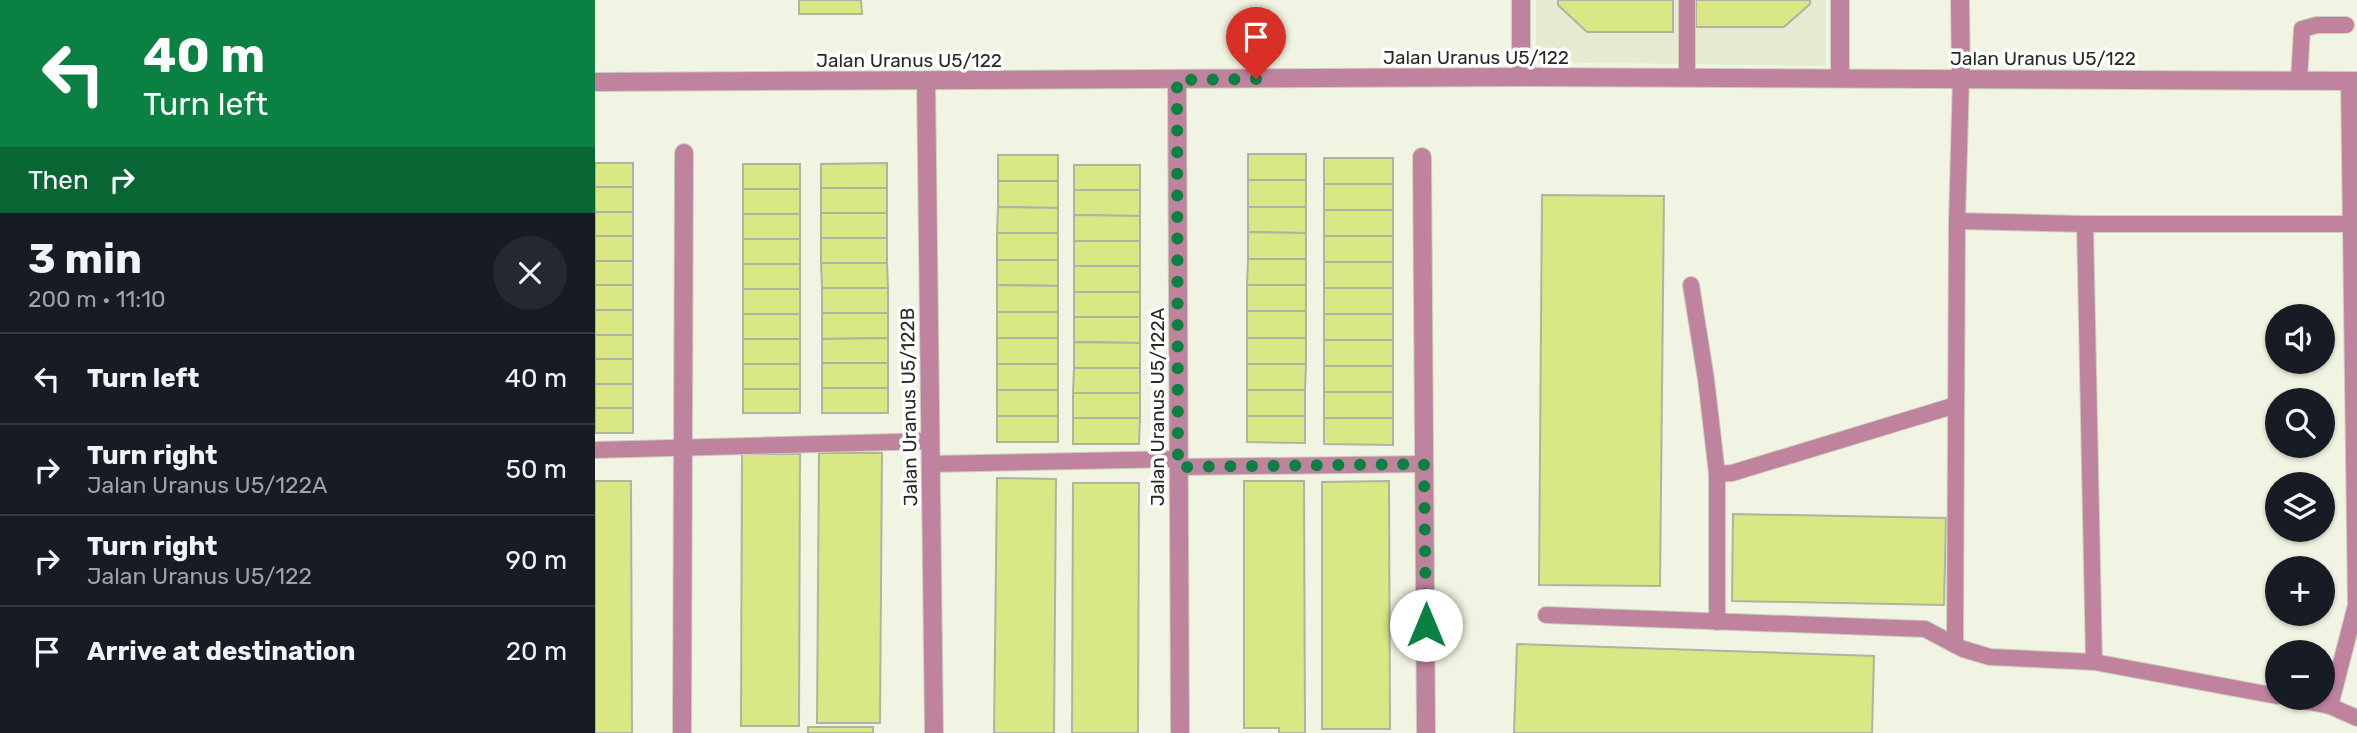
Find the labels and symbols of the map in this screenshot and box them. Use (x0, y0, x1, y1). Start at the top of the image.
pin (1226, 7, 1286, 79)
street label: Jalan Uranus U5/122 (1383, 46, 1569, 69)
street label: Jalan Uranus U5/122 (1950, 47, 2136, 70)
street label: Jalan Uranus U5/122 (816, 49, 1002, 72)
street label: Jalan Uranus U5/122B (896, 307, 922, 507)
street label: Jalan Uranus U5/122A (1146, 307, 1169, 506)
position arrow (1389, 588, 1463, 662)

